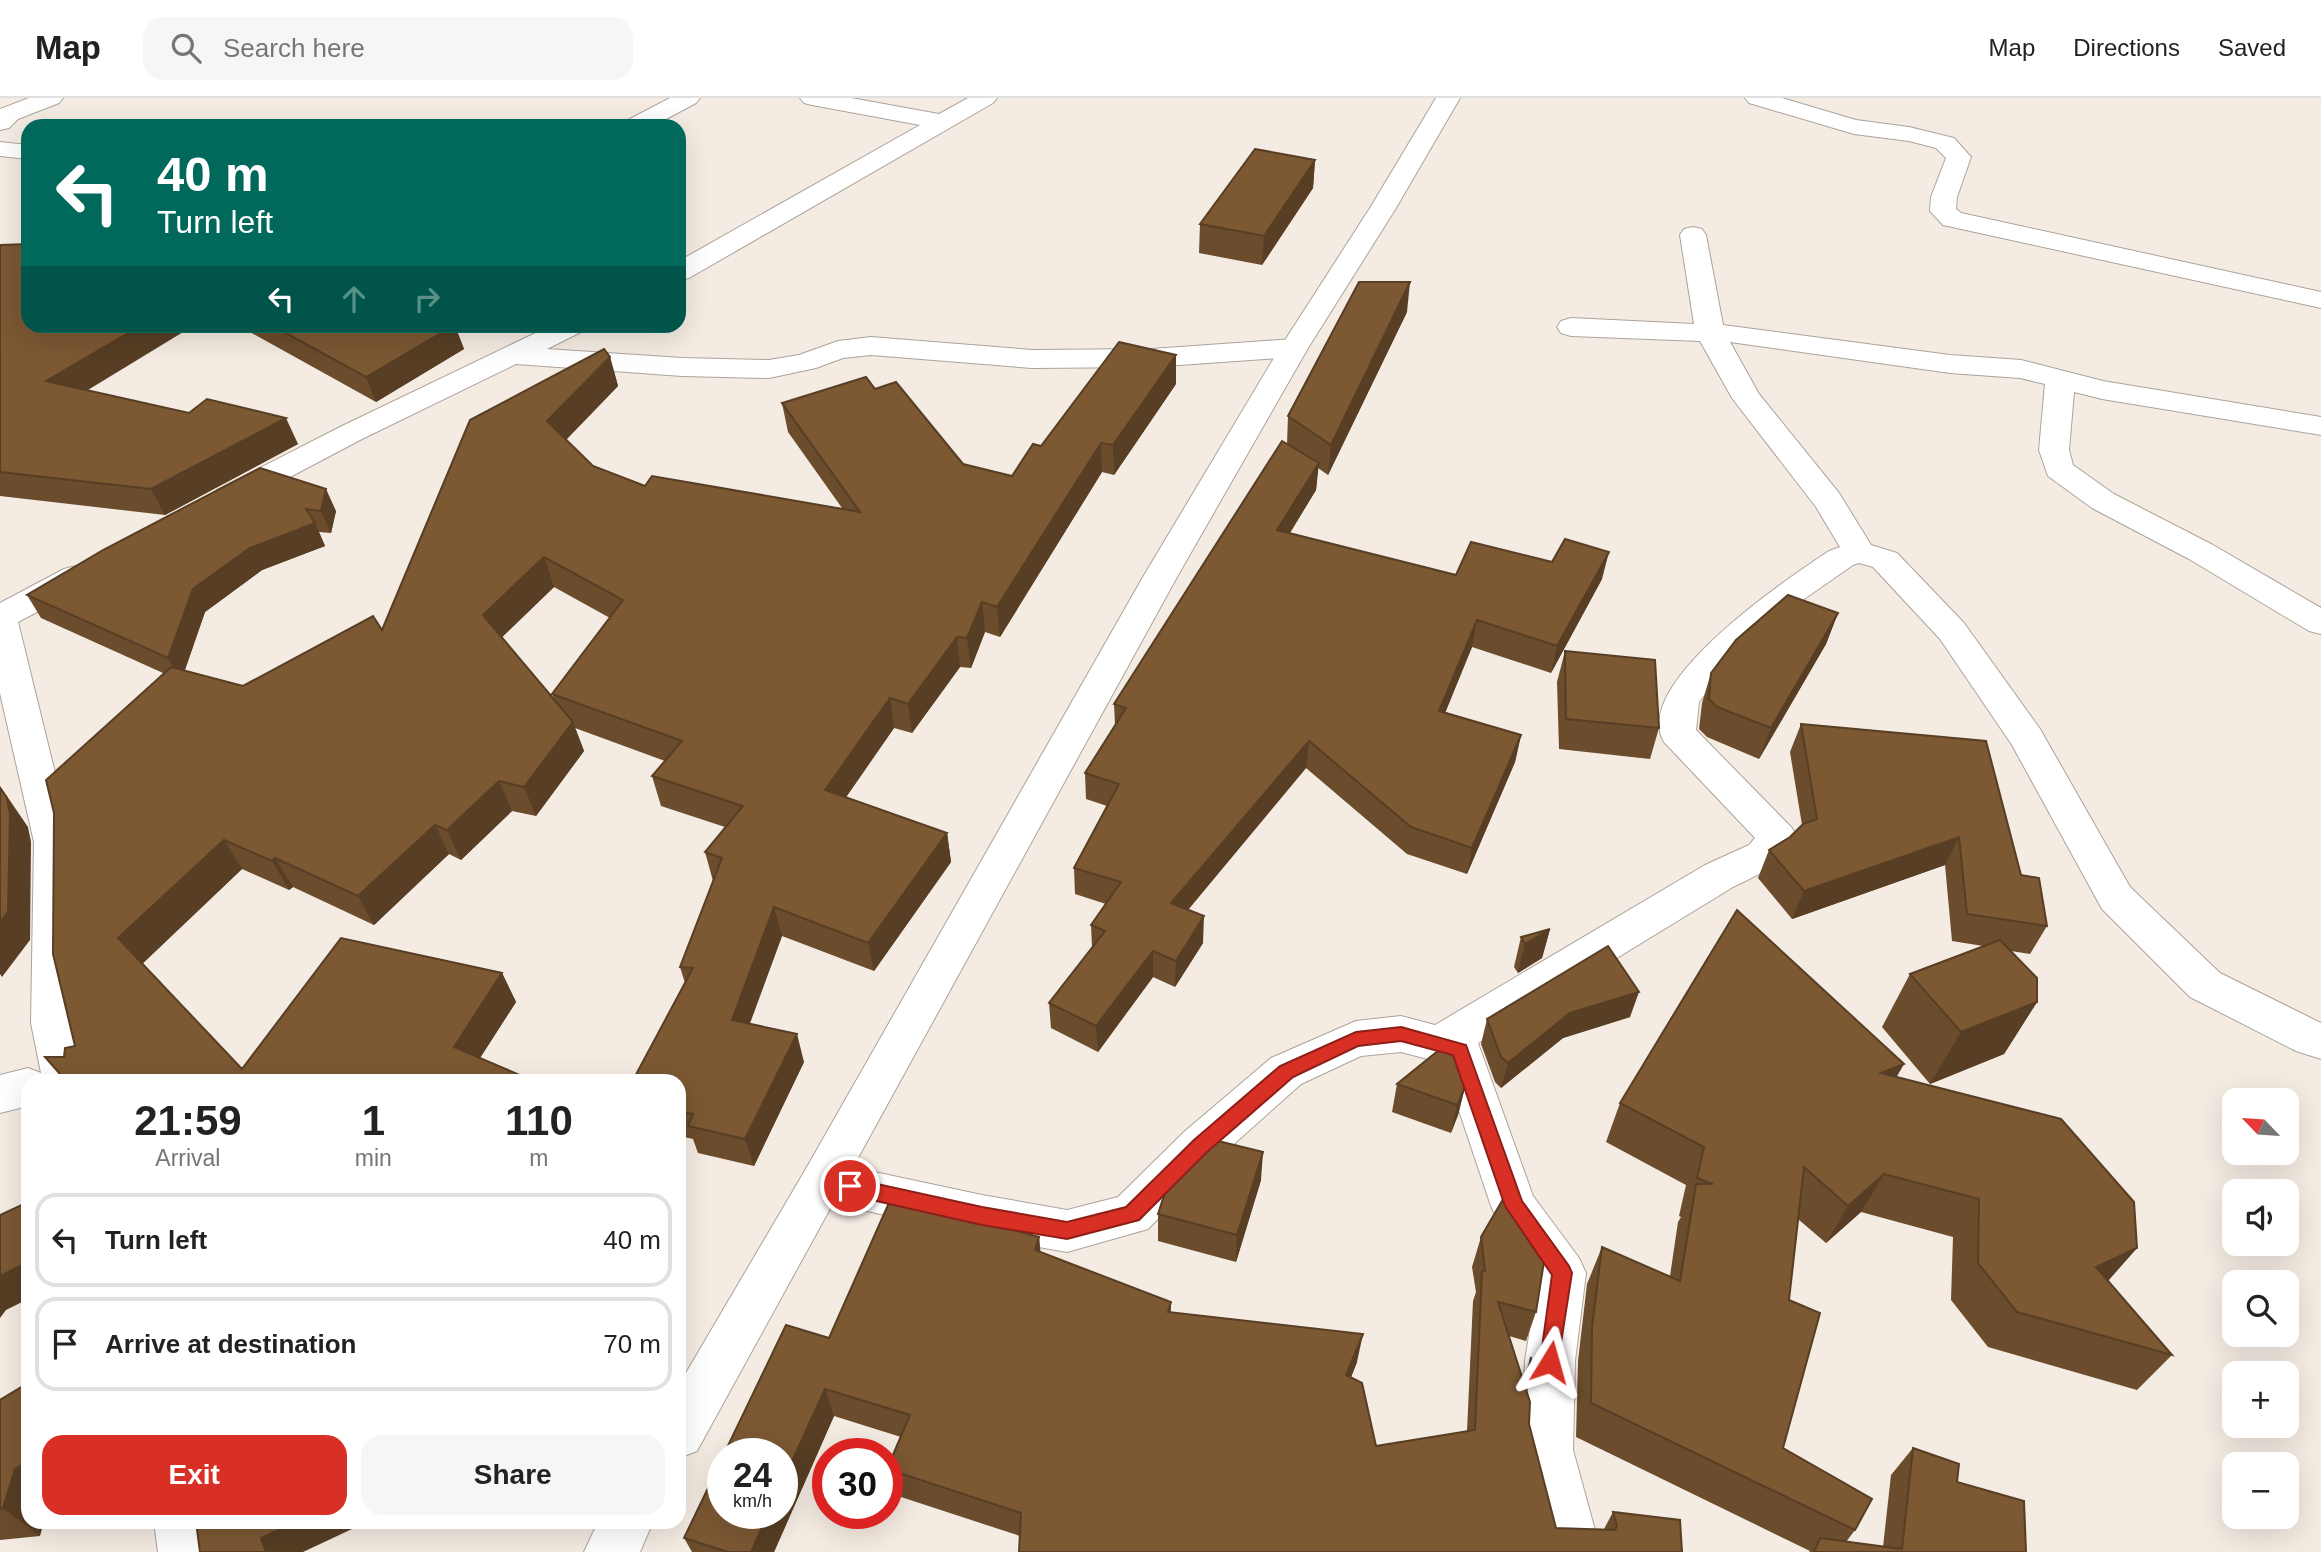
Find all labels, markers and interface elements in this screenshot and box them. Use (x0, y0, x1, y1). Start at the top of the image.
search box (143, 17, 633, 80)
text: Map (35, 29, 101, 66)
icon: search (167, 29, 205, 67)
text: Search here (223, 33, 365, 63)
text: Map (1989, 34, 2035, 61)
text: Directions (2073, 34, 2180, 61)
text: Saved (2218, 34, 2286, 61)
icon: left (42, 147, 133, 238)
text: 40 m (157, 147, 269, 201)
text: Turn left (157, 204, 273, 240)
icon: left (262, 280, 300, 318)
icon: ahead (335, 280, 373, 318)
icon: right (408, 280, 446, 318)
north arrow (2222, 1088, 2300, 1166)
map controls (2222, 1088, 2299, 1529)
text: 21:59 (134, 1097, 242, 1144)
text: 1 (362, 1097, 385, 1144)
text: 110 (505, 1097, 573, 1144)
text: Arrival (155, 1145, 220, 1171)
text: min (355, 1145, 392, 1171)
text: m (529, 1145, 549, 1171)
pin (820, 1156, 880, 1216)
icon: arrive (831, 1167, 869, 1205)
button: sound (2222, 1179, 2299, 1256)
icon: left (46, 1221, 84, 1259)
text: Turn left (105, 1225, 207, 1255)
text: 40 m (603, 1225, 661, 1255)
button: search (2222, 1270, 2299, 1347)
icon: arrive (46, 1325, 84, 1363)
position arrow (1513, 1325, 1587, 1399)
text: Arrive at destination (105, 1329, 356, 1359)
text: 70 m (603, 1329, 661, 1359)
button: + (2222, 1361, 2299, 1438)
button: Exit (42, 1435, 347, 1515)
button: Share (361, 1435, 665, 1515)
speed limit sign: 30 (812, 1438, 903, 1529)
button: − (2222, 1452, 2299, 1529)
text: 24 (733, 1455, 772, 1494)
text: km/h (733, 1491, 772, 1511)

